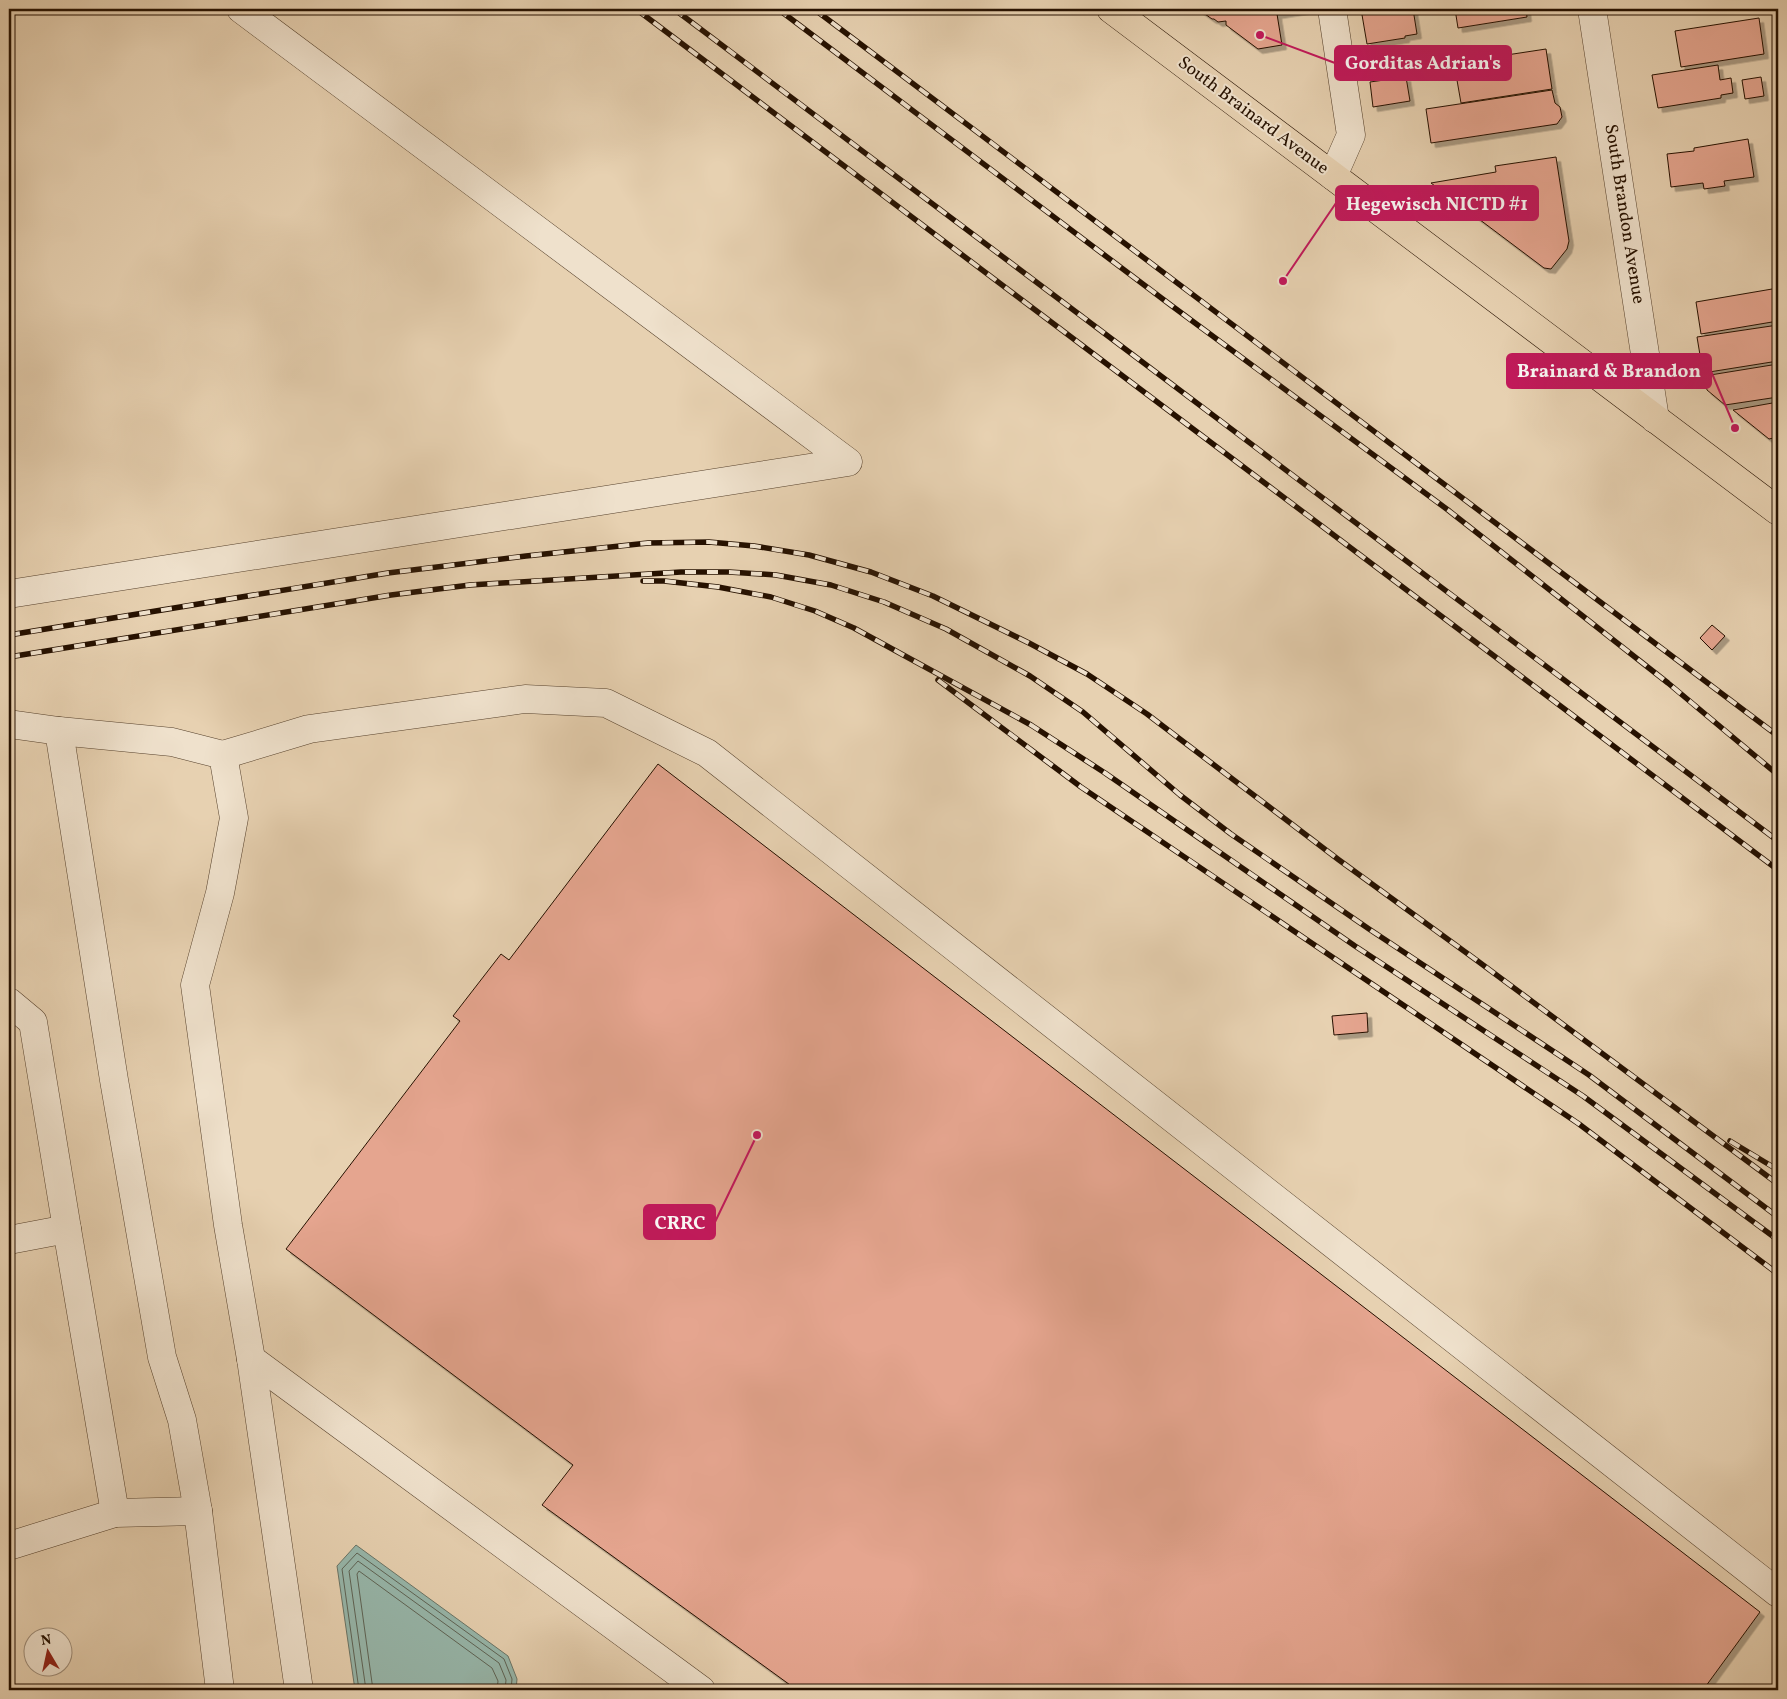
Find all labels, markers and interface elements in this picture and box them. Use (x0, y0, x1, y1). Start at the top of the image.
callout: Gorditas Adrian's (1335, 46, 1511, 80)
street label: South Brainard Avenue (1172, 51, 1334, 181)
text: Gorditas Adrian's (1345, 51, 1501, 77)
street label: South Brandon Avenue (1597, 122, 1651, 306)
callout: Hegewisch NICTD #1 (1336, 186, 1538, 220)
text: Hegewisch NICTD #1 (1346, 192, 1528, 218)
callout: Brainard & Brandon (1507, 354, 1711, 388)
text: Brainard & Brandon (1517, 359, 1701, 385)
callout: CRRC (644, 1205, 715, 1239)
text: CRRC (654, 1211, 706, 1237)
north arrow (22, 1626, 72, 1676)
text: N (40, 1630, 53, 1651)

